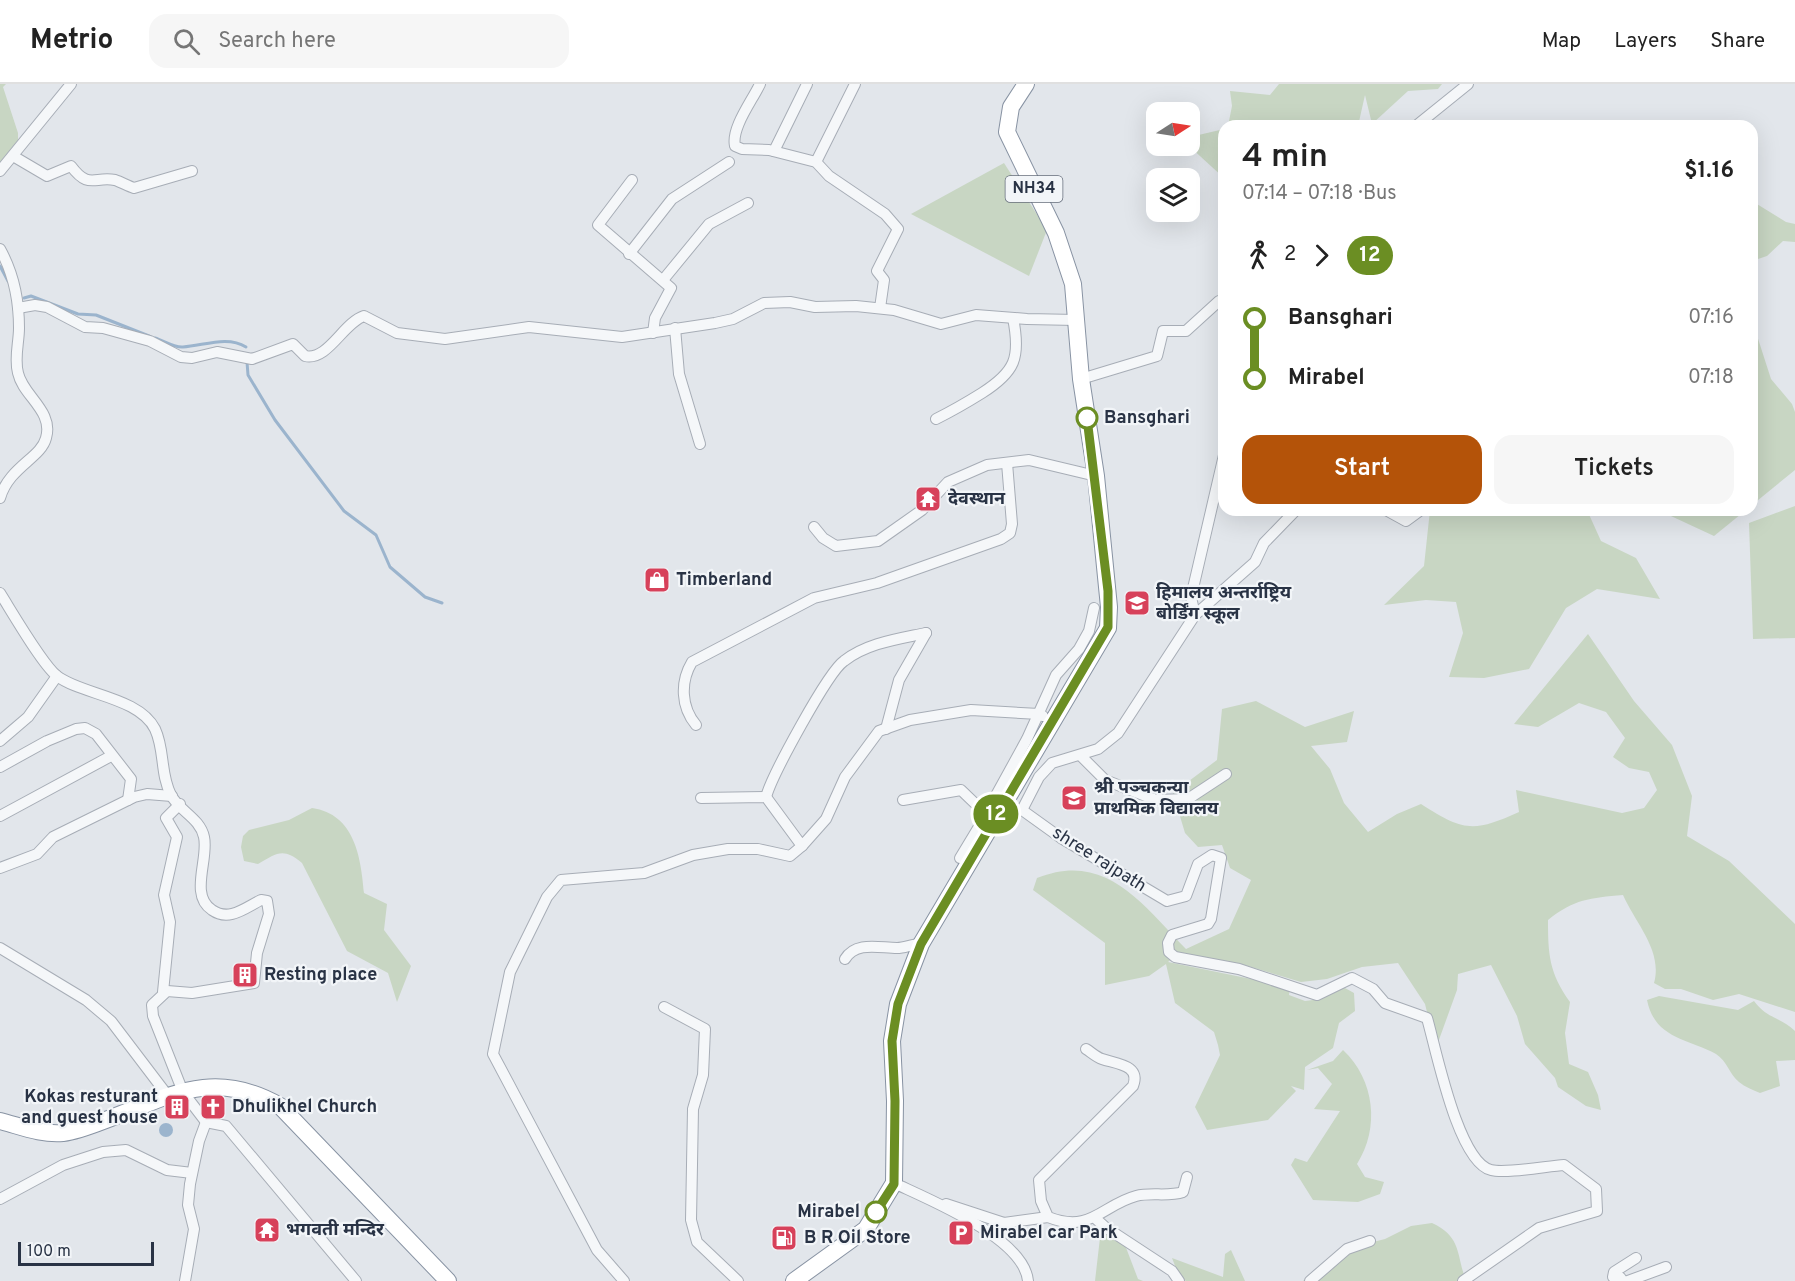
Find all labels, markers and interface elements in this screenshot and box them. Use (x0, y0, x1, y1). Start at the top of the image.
search box (149, 14, 569, 68)
text: Metrio (30, 23, 113, 59)
icon: search (170, 25, 203, 58)
text: Search here (218, 28, 336, 55)
text: Map (1542, 28, 1581, 55)
text: Layers (1614, 28, 1677, 55)
text: Share (1710, 28, 1765, 55)
north arrow (1146, 102, 1200, 156)
map controls (1146, 102, 1200, 222)
text: 4 min (1242, 137, 1328, 179)
text: $1.16 (1684, 158, 1734, 185)
button: layers (1146, 168, 1200, 222)
road number: NH34 (1006, 176, 1062, 202)
text: 07:14 – 07:18 · Bus (1242, 181, 1397, 207)
icon: walk (1242, 239, 1275, 272)
icon: forward (1305, 239, 1338, 272)
text: 2 (1284, 242, 1296, 268)
text: 12 (1359, 242, 1381, 269)
text: Bansghari (1288, 305, 1393, 332)
text: 07:16 (1688, 305, 1734, 331)
text: Mirabel (1288, 365, 1365, 392)
text: 07:18 (1688, 365, 1734, 391)
marker: Bansghari (1076, 407, 1098, 429)
place label: Bansghari (1104, 407, 1190, 430)
button: Start (1242, 435, 1482, 504)
button: Tickets (1494, 435, 1734, 504)
temple icon: देवस्थान (913, 484, 943, 514)
place label: देवस्थान (948, 488, 1006, 511)
shop icon: Timberland (642, 565, 672, 595)
place label: Timberland (676, 569, 772, 592)
place label: हिमालय अन्तर्राष्ट्रिय बोर्डिंग स्कूल (1156, 581, 1292, 626)
school or university icon: हिमालय अन्तर्राष्ट्रिय बोर्डिंग स्कूल (1122, 588, 1152, 618)
place label: श्री पञ्चकन्या प्राथमिक विद्यालय (1094, 777, 1219, 821)
school or university icon: श्री पञ्चकन्या प्राथमिक विद्यालय (1059, 783, 1089, 813)
line badge: 12 (969, 794, 1023, 834)
text: 12 (985, 801, 1007, 828)
street label: shree rajpath (1048, 822, 1150, 898)
building icon: Resting place (230, 960, 260, 990)
place label: Resting place (264, 964, 377, 987)
place label: Kokas resturant and guest house (21, 1086, 158, 1130)
building icon: Kokas resturant and guest house (162, 1092, 192, 1122)
church icon: Dhulikhel Church (198, 1092, 228, 1122)
place label: Dhulikhel Church (232, 1096, 377, 1119)
place label: Mirabel (797, 1201, 860, 1224)
marker: Mirabel (865, 1201, 887, 1223)
temple icon: भगवती मन्दिर (252, 1215, 282, 1245)
parking icon: Mirabel car Park (946, 1218, 976, 1248)
place label: भगवती मन्दिर (286, 1219, 385, 1242)
place label: Mirabel car Park (980, 1222, 1118, 1245)
fuel station icon: B R Oil Store (769, 1223, 799, 1253)
place label: B R Oil Store (804, 1227, 911, 1250)
scale bar (18, 1239, 154, 1266)
text: 100 m (27, 1242, 71, 1262)

